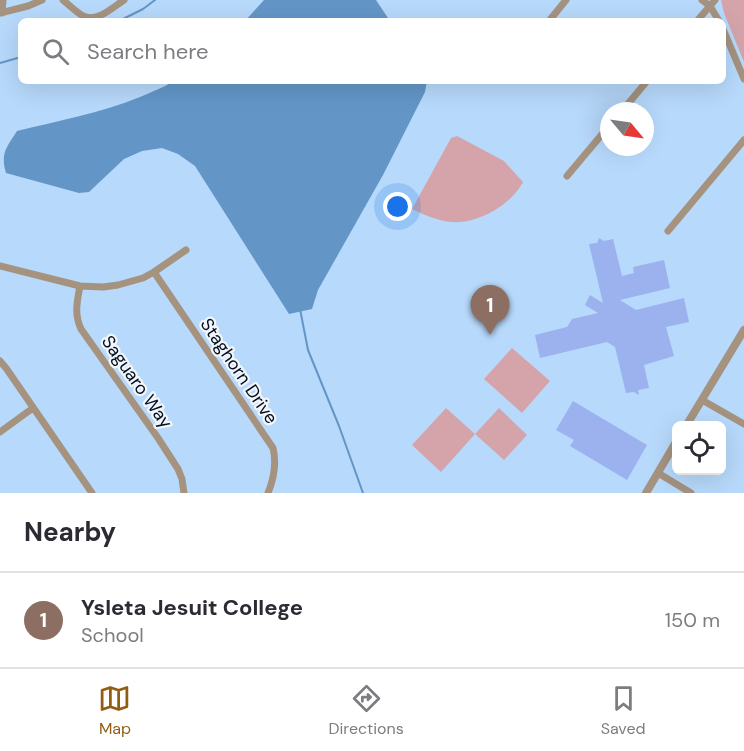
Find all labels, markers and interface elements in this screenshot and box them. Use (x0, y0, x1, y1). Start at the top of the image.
search box (18, 18, 726, 84)
icon: search (39, 35, 72, 68)
text: Search here (87, 37, 208, 66)
north arrow (600, 102, 654, 156)
your location (383, 192, 412, 221)
pin: 1 (470, 286, 510, 335)
street label: Staghorn Drive (195, 313, 283, 429)
street label: Saguaro Way (96, 331, 178, 433)
map controls (672, 421, 726, 475)
button: locate (672, 421, 726, 475)
text: Nearby (24, 515, 116, 549)
text: Ysleta Jesuit College (81, 593, 303, 622)
text: 1 (40, 607, 47, 633)
text: 150 m (665, 607, 720, 633)
text: School (81, 622, 144, 648)
tab: Map (98, 682, 131, 739)
tab: Directions (328, 682, 404, 739)
tab: Saved (601, 682, 646, 739)

